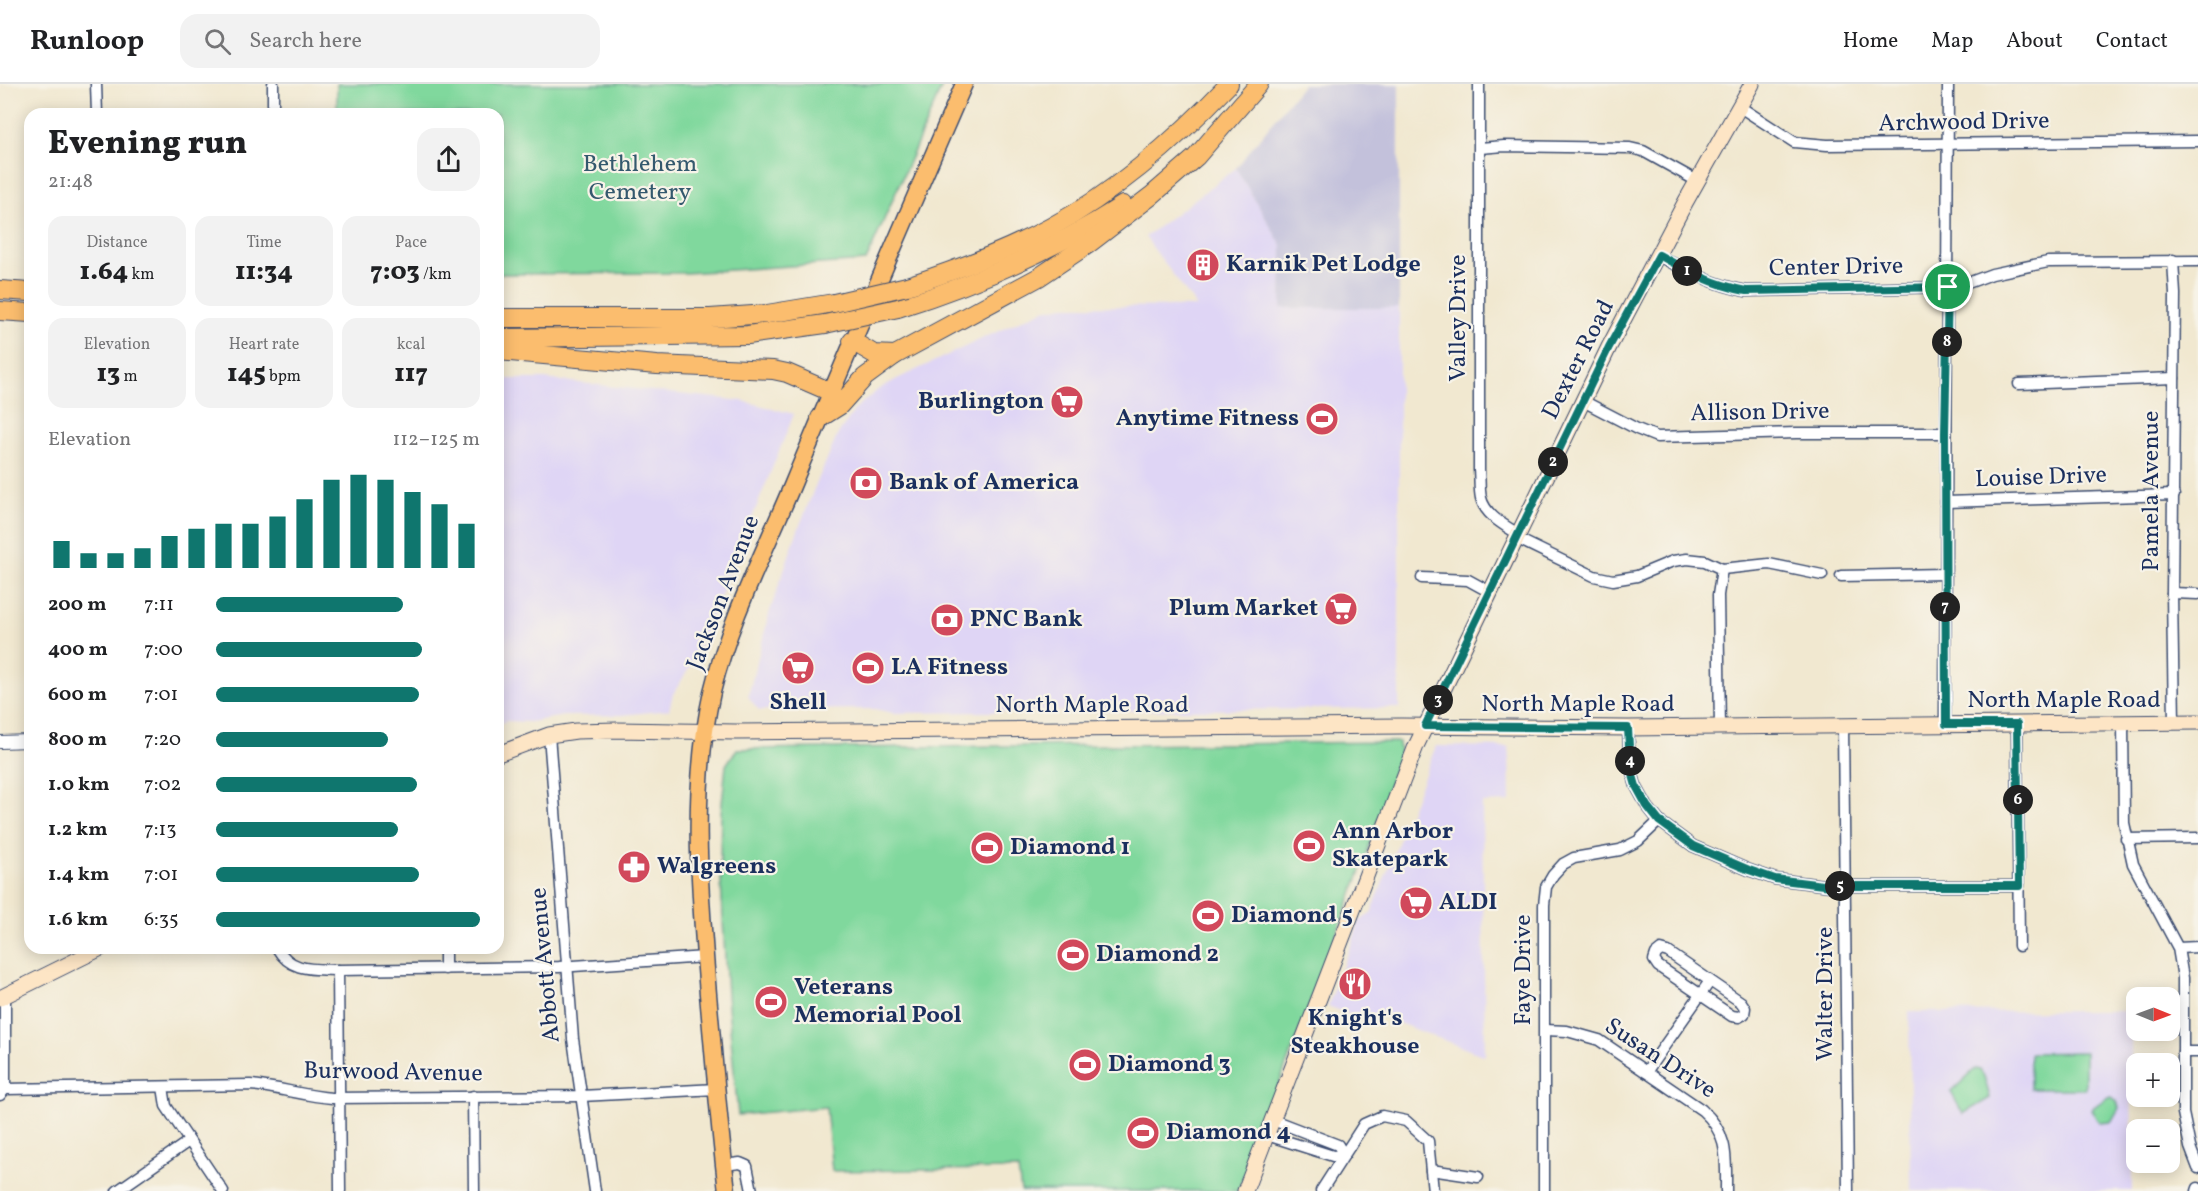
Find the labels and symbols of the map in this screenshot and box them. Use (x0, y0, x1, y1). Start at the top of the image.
street label: Archwood Drive (1878, 105, 2050, 141)
park label: Bethlehem Cemetery (583, 148, 697, 210)
building icon: Karnik Pet Lodge (1185, 247, 1221, 283)
place label: Karnik Pet Lodge (1226, 248, 1421, 282)
street label: Center Drive (1769, 250, 1903, 286)
street label: Valley Drive (1442, 254, 1476, 382)
pin: 1 (1672, 256, 1702, 286)
pin (1922, 261, 1973, 312)
street label: Dexter Road (1534, 294, 1624, 426)
pin: 8 (1932, 327, 1962, 357)
supermarket icon: Burlington (1049, 384, 1085, 420)
place label: Burlington (918, 385, 1044, 419)
street label: Allison Drive (1690, 395, 1830, 431)
sports icon: Anytime Fitness (1304, 401, 1340, 437)
place label: Anytime Fitness (1116, 402, 1299, 436)
street label: Pamela Avenue (2135, 411, 2169, 571)
pin: 2 (1538, 447, 1568, 477)
street label: Louise Drive (1974, 459, 2108, 497)
bank icon: Bank of America (848, 465, 884, 501)
place label: Bank of America (889, 466, 1079, 500)
street label: Jackson Avenue (679, 510, 769, 676)
supermarket icon: Plum Market (1323, 591, 1359, 627)
place label: Plum Market (1169, 592, 1318, 626)
pin: 7 (1930, 592, 1960, 622)
bank icon: PNC Bank (929, 602, 965, 638)
place label: PNC Bank (970, 603, 1083, 637)
supermarket icon: Shell (780, 650, 816, 686)
sports icon: LA Fitness (850, 650, 886, 686)
place label: LA Fitness (891, 651, 1008, 685)
street label: North Maple Road (1967, 684, 2161, 718)
pin: 3 (1423, 685, 1453, 715)
place label: Shell (769, 686, 827, 720)
street label: North Maple Road (1481, 688, 1675, 722)
street label: North Maple Road (995, 689, 1189, 723)
pin: 4 (1615, 746, 1645, 776)
pin: 6 (2003, 785, 2033, 815)
place label: Ann Arbor Skatepark (1332, 815, 1453, 877)
sports icon: Ann Arbor Skatepark (1291, 828, 1327, 864)
sports icon: Diamond 1 (969, 830, 1005, 866)
place label: Diamond 1 (1010, 831, 1130, 865)
pharmacy icon: Walgreens (616, 849, 652, 885)
place label: Walgreens (657, 850, 776, 884)
pin: 5 (1825, 871, 1855, 901)
supermarket icon: ALDI (1398, 885, 1434, 921)
street label: Abbott Avenue (522, 886, 570, 1044)
place label: ALDI (1439, 886, 1497, 920)
sports icon: Diamond 5 (1190, 898, 1226, 934)
place label: Diamond 5 (1231, 899, 1353, 933)
street label: Faye Drive (1507, 914, 1541, 1026)
street label: Walter Drive (1809, 927, 1843, 1061)
sports icon: Diamond 2 (1055, 937, 1091, 973)
place label: Diamond 2 (1096, 938, 1219, 972)
restaurant icon: Knight's Steakhouse (1337, 966, 1373, 1002)
place label: Veterans Memorial Pool (794, 971, 962, 1033)
sports icon: Veterans Memorial Pool (753, 984, 789, 1020)
north arrow (2126, 987, 2180, 1041)
place label: Knight's Steakhouse (1290, 1002, 1420, 1064)
street label: Susan Drive (1598, 1010, 1722, 1108)
sports icon: Diamond 3 (1067, 1047, 1103, 1083)
place label: Diamond 3 (1108, 1048, 1231, 1082)
street label: Burwood Avenue (303, 1054, 483, 1092)
sports icon: Diamond 4 (1125, 1115, 1161, 1151)
place label: Diamond 4 (1166, 1116, 1291, 1150)

